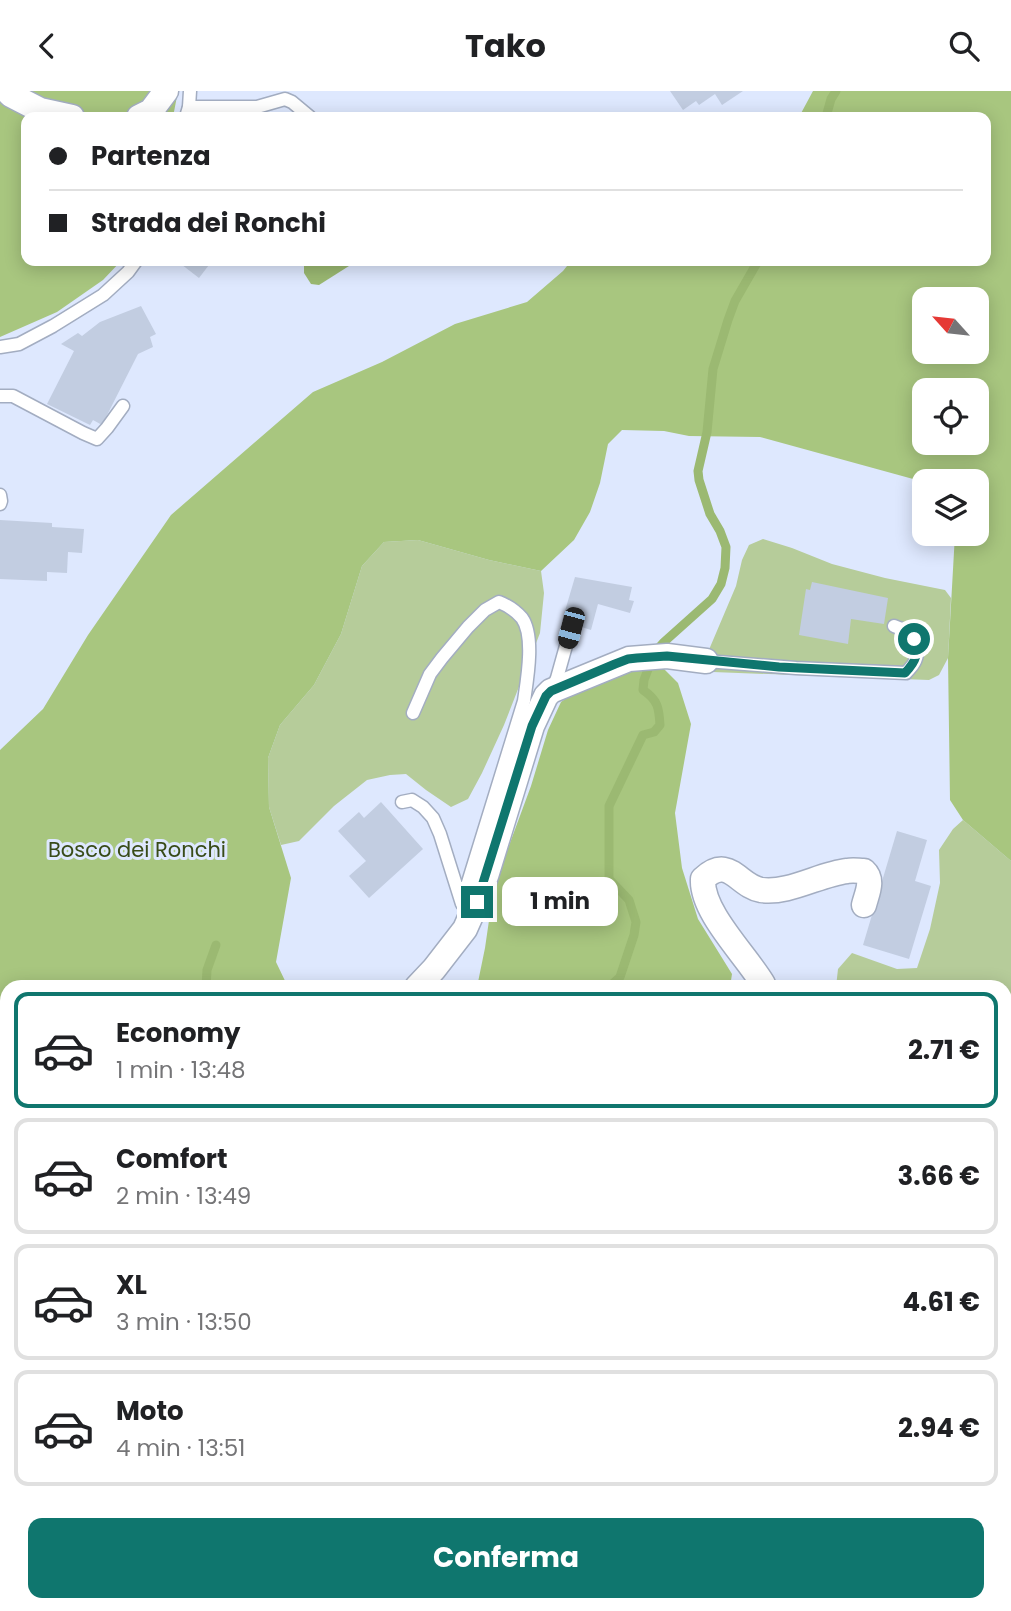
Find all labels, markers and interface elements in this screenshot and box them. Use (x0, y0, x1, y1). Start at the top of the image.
text: Tako (465, 23, 546, 68)
icon: back (28, 27, 66, 65)
icon: search (945, 27, 983, 65)
text: Partenza (91, 138, 211, 174)
text: Strada dei Ronchi (91, 205, 326, 241)
north arrow (912, 287, 989, 364)
map controls (912, 287, 989, 546)
button: locate (912, 378, 989, 455)
button: layers (912, 469, 989, 546)
car (556, 605, 587, 651)
route start (898, 623, 930, 655)
park label: Bosco dei Ronchi (48, 835, 226, 864)
callout: 1 min (502, 877, 617, 927)
text: 1 min (530, 885, 590, 917)
route end (461, 886, 493, 918)
text: Economy (116, 1015, 240, 1051)
icon: car (32, 1019, 95, 1082)
text: 2.71 € (908, 1032, 980, 1068)
text: 1 min · 13:48 (116, 1054, 246, 1086)
text: Comfort (116, 1141, 228, 1177)
icon: car (32, 1145, 95, 1208)
text: 3.66 € (898, 1158, 980, 1194)
text: 2 min · 13:49 (116, 1180, 251, 1212)
text: XL (116, 1267, 147, 1303)
icon: car (32, 1271, 95, 1334)
text: 4.61 € (903, 1284, 980, 1320)
text: 3 min · 13:50 (116, 1306, 252, 1338)
text: Moto (116, 1393, 184, 1429)
icon: car (32, 1397, 95, 1460)
text: 2.94 € (898, 1410, 980, 1446)
text: 4 min · 13:51 (116, 1432, 245, 1464)
button: Conferma (28, 1518, 984, 1598)

